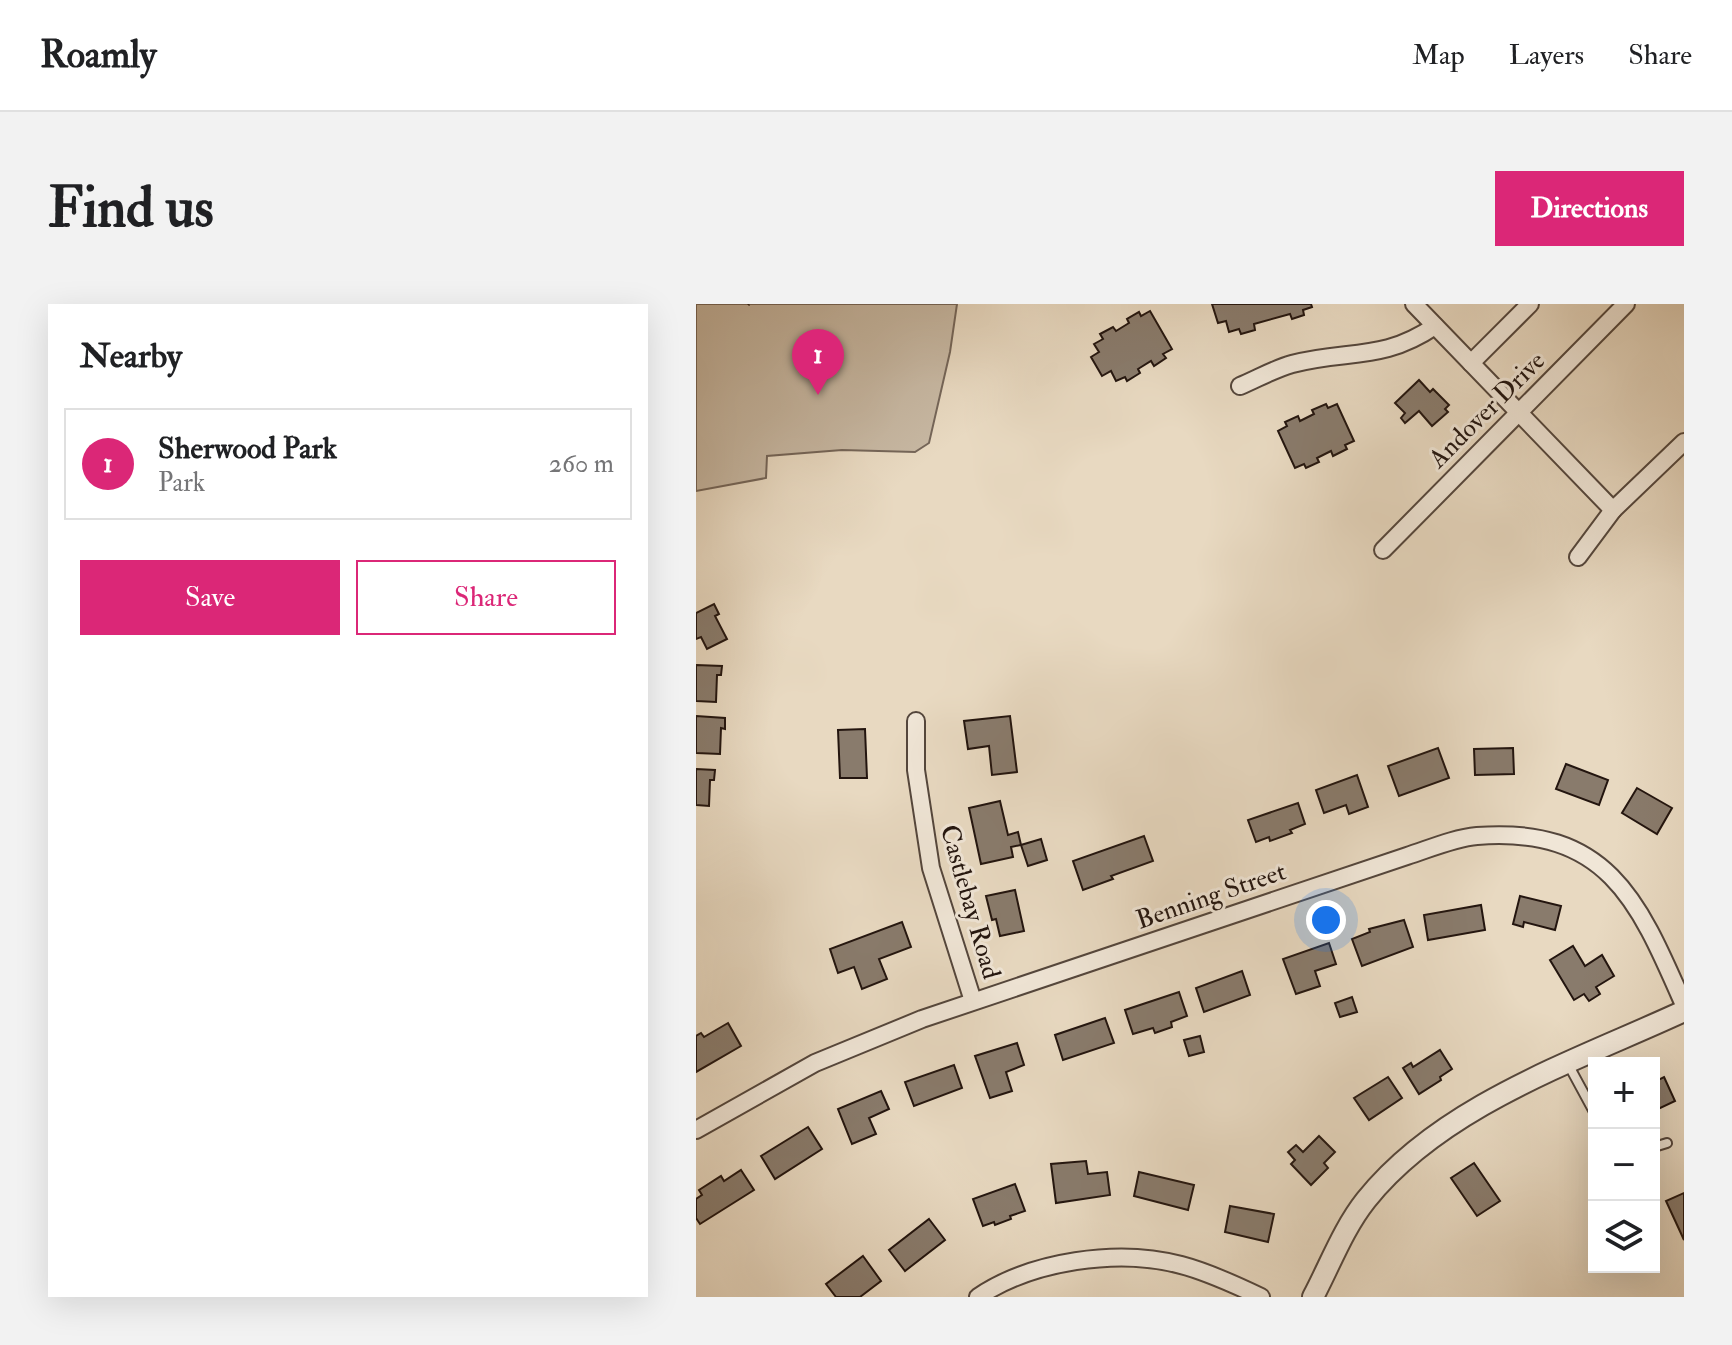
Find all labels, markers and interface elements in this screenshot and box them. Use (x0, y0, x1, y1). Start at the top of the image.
text: Roamly (40, 31, 157, 79)
text: Map (1412, 38, 1465, 73)
text: Layers (1509, 38, 1584, 73)
text: Share (1628, 38, 1692, 73)
button: Directions (1495, 171, 1684, 246)
text: Find us (48, 173, 214, 244)
pin: 1 (792, 329, 844, 395)
text: Nearby (80, 335, 182, 378)
street label: Andover Drive (1421, 345, 1552, 476)
text: Sherwood Park (158, 430, 337, 467)
text: 1 (103, 448, 113, 480)
text: 260 m (549, 448, 614, 480)
text: Park (158, 467, 205, 499)
button: Save (80, 560, 340, 635)
button: Share (356, 560, 616, 635)
street label: Castlebay Road (933, 821, 1007, 983)
street label: Benning Street (1132, 855, 1290, 937)
your location (1306, 900, 1346, 940)
map controls (1588, 1057, 1660, 1273)
button: + (1588, 1057, 1660, 1129)
button: − (1588, 1129, 1660, 1201)
button: layers (1588, 1201, 1660, 1273)

